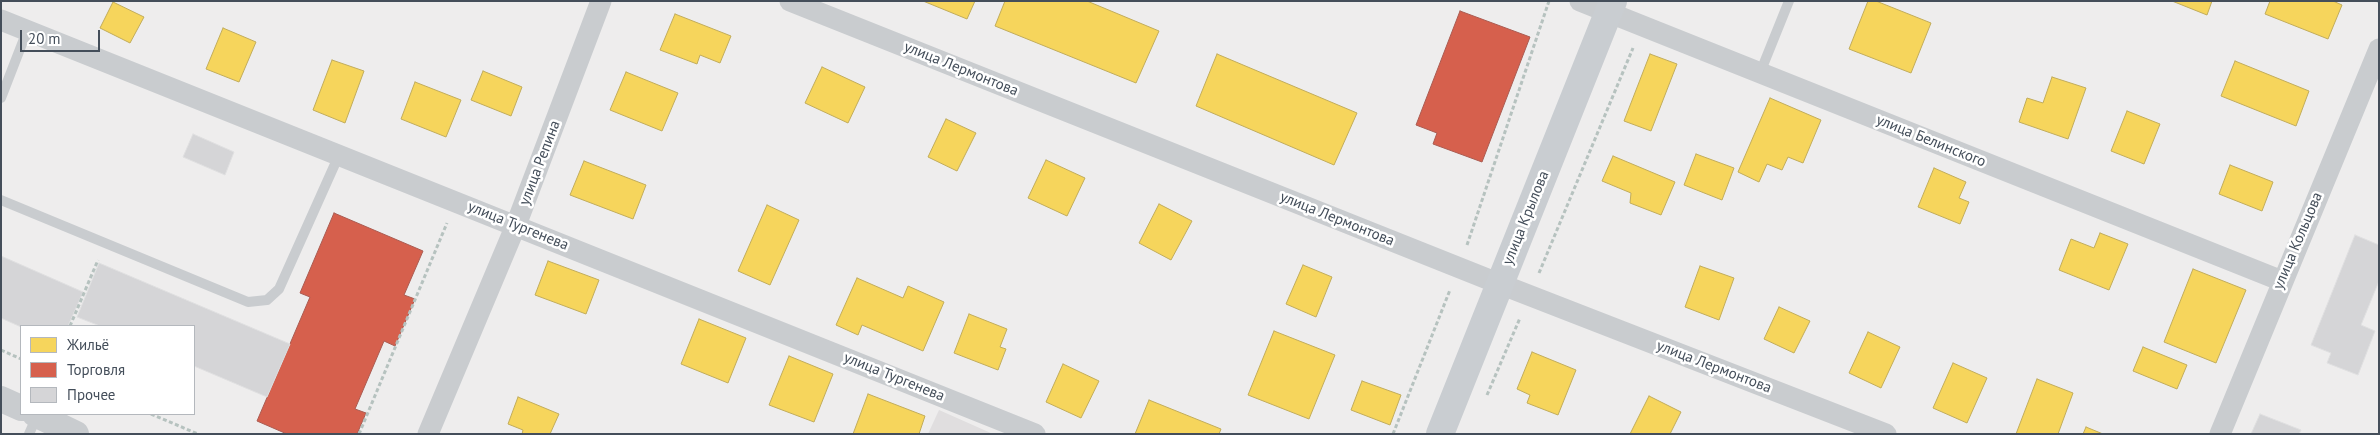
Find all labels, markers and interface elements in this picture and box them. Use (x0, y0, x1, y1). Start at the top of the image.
scale bar (22, 20, 102, 52)
text: 20 m (28, 29, 61, 48)
street label: улица Лермонтова (901, 38, 1021, 100)
street label: улица Белинского (1874, 111, 1988, 171)
street label: улица Репина (516, 118, 564, 208)
street label: улица Крылова (1499, 168, 1553, 268)
street label: улица Лермонтова (1277, 188, 1397, 250)
street label: улица Кольцова (2269, 190, 2327, 292)
street label: улица Тургенева (465, 198, 571, 254)
legend (20, 325, 195, 415)
text: Жильё (67, 335, 109, 354)
street label: улица Лермонтова (1654, 337, 1774, 397)
street label: улица Тургенева (841, 349, 947, 405)
text: Торговля (67, 360, 125, 379)
text: Прочее (67, 385, 115, 404)

